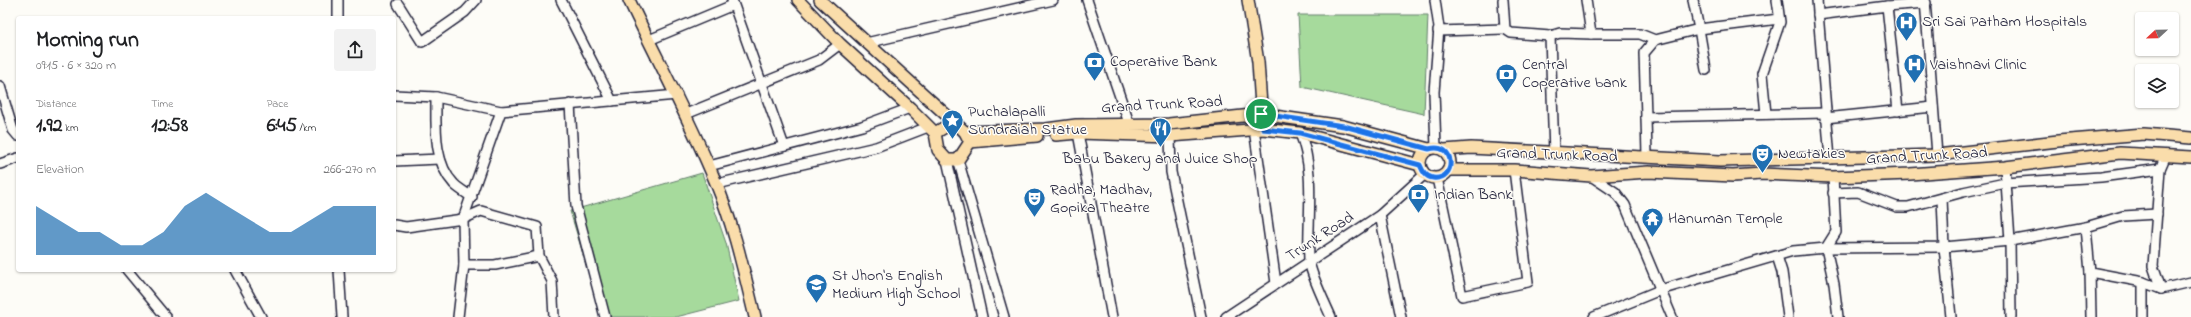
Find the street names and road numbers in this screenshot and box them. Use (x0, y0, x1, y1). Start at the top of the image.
street label: Grand Trunk Road (1101, 90, 1223, 120)
street label: Grand Trunk Road (1496, 141, 1618, 169)
street label: Grand Trunk Road (1866, 141, 1988, 171)
street label: Trunk Road (1281, 206, 1359, 268)

